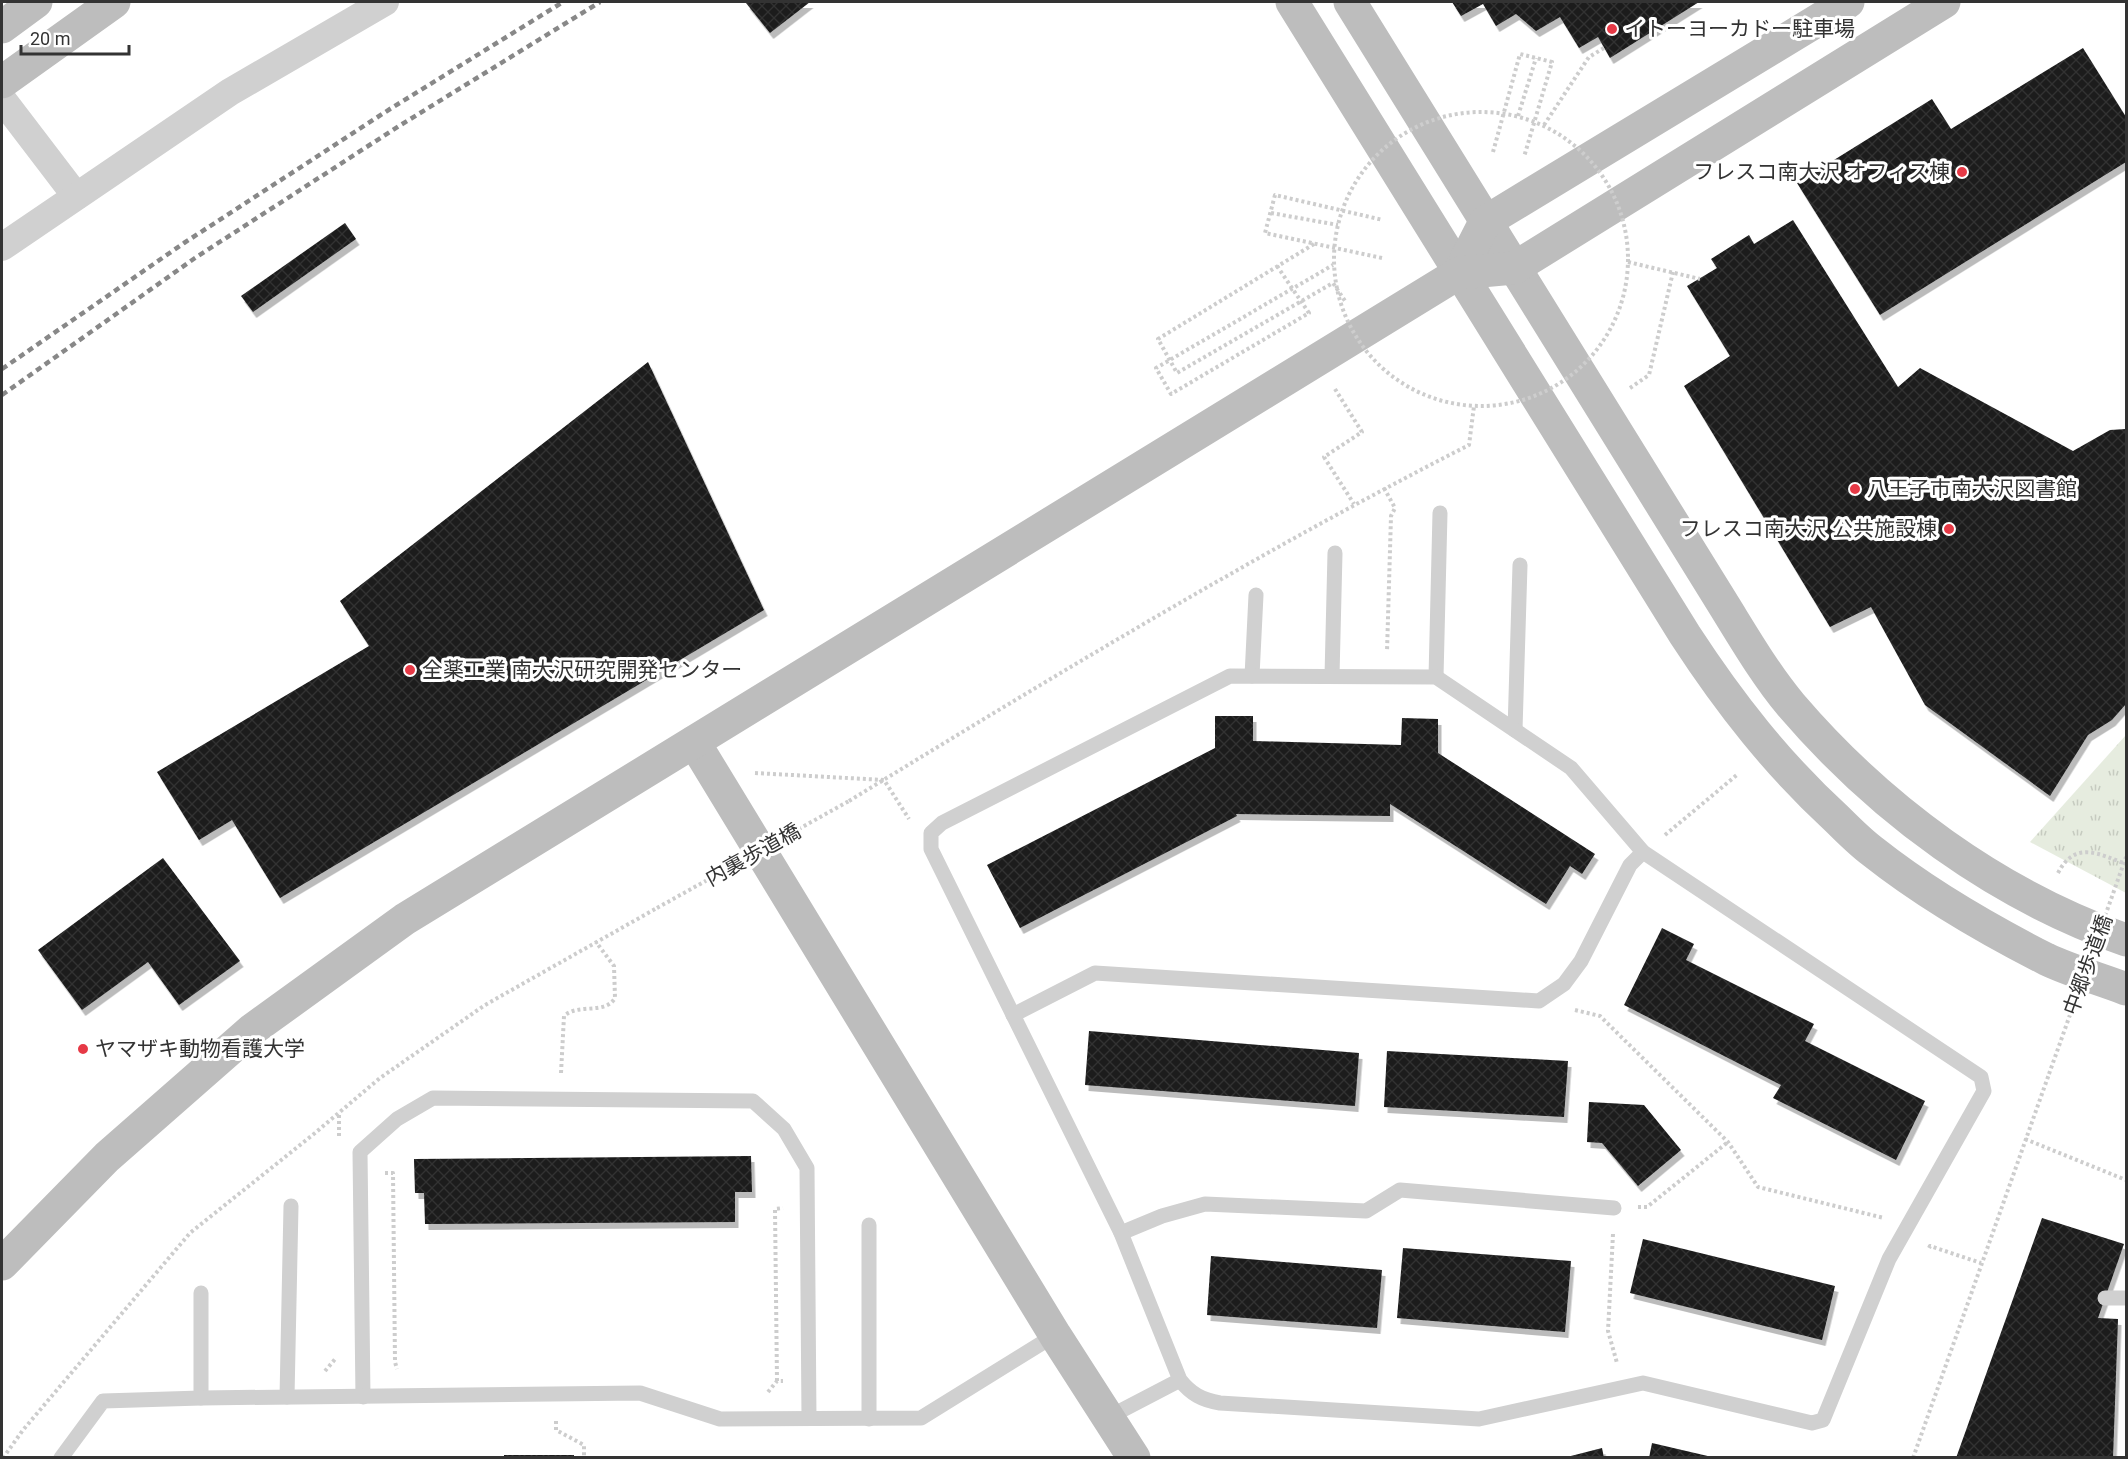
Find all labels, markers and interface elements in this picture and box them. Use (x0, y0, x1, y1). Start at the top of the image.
place label: イトーヨーカドー駐車場 (1624, 17, 1855, 41)
scale bar (21, 18, 129, 56)
marker: イトーヨーカドー駐車場 (1605, 22, 1619, 36)
text: 20 m (30, 28, 70, 49)
place label: フレスコ南大沢 オフィス棟 (1693, 160, 1950, 184)
marker: フレスコ南大沢 オフィス棟 (1955, 165, 1969, 179)
place label: 八王子市南大沢図書館 (1867, 477, 2077, 501)
marker: 八王子市南大沢図書館 (1848, 482, 1862, 496)
place label: フレスコ南大沢 公共施設棟 (1680, 517, 1937, 541)
marker: フレスコ南大沢 公共施設棟 (1942, 522, 1956, 536)
place label: 全薬工業 南大沢研究開発センター (422, 658, 742, 682)
marker: 全薬工業 南大沢研究開発センター (403, 663, 417, 677)
street label: 内裏歩道橋 (701, 819, 805, 891)
street label: 中郷歩道橋 (2059, 912, 2117, 1018)
place label: ヤマザキ動物看護大学 (95, 1037, 305, 1061)
marker: ヤマザキ動物看護大学 (76, 1042, 90, 1056)

